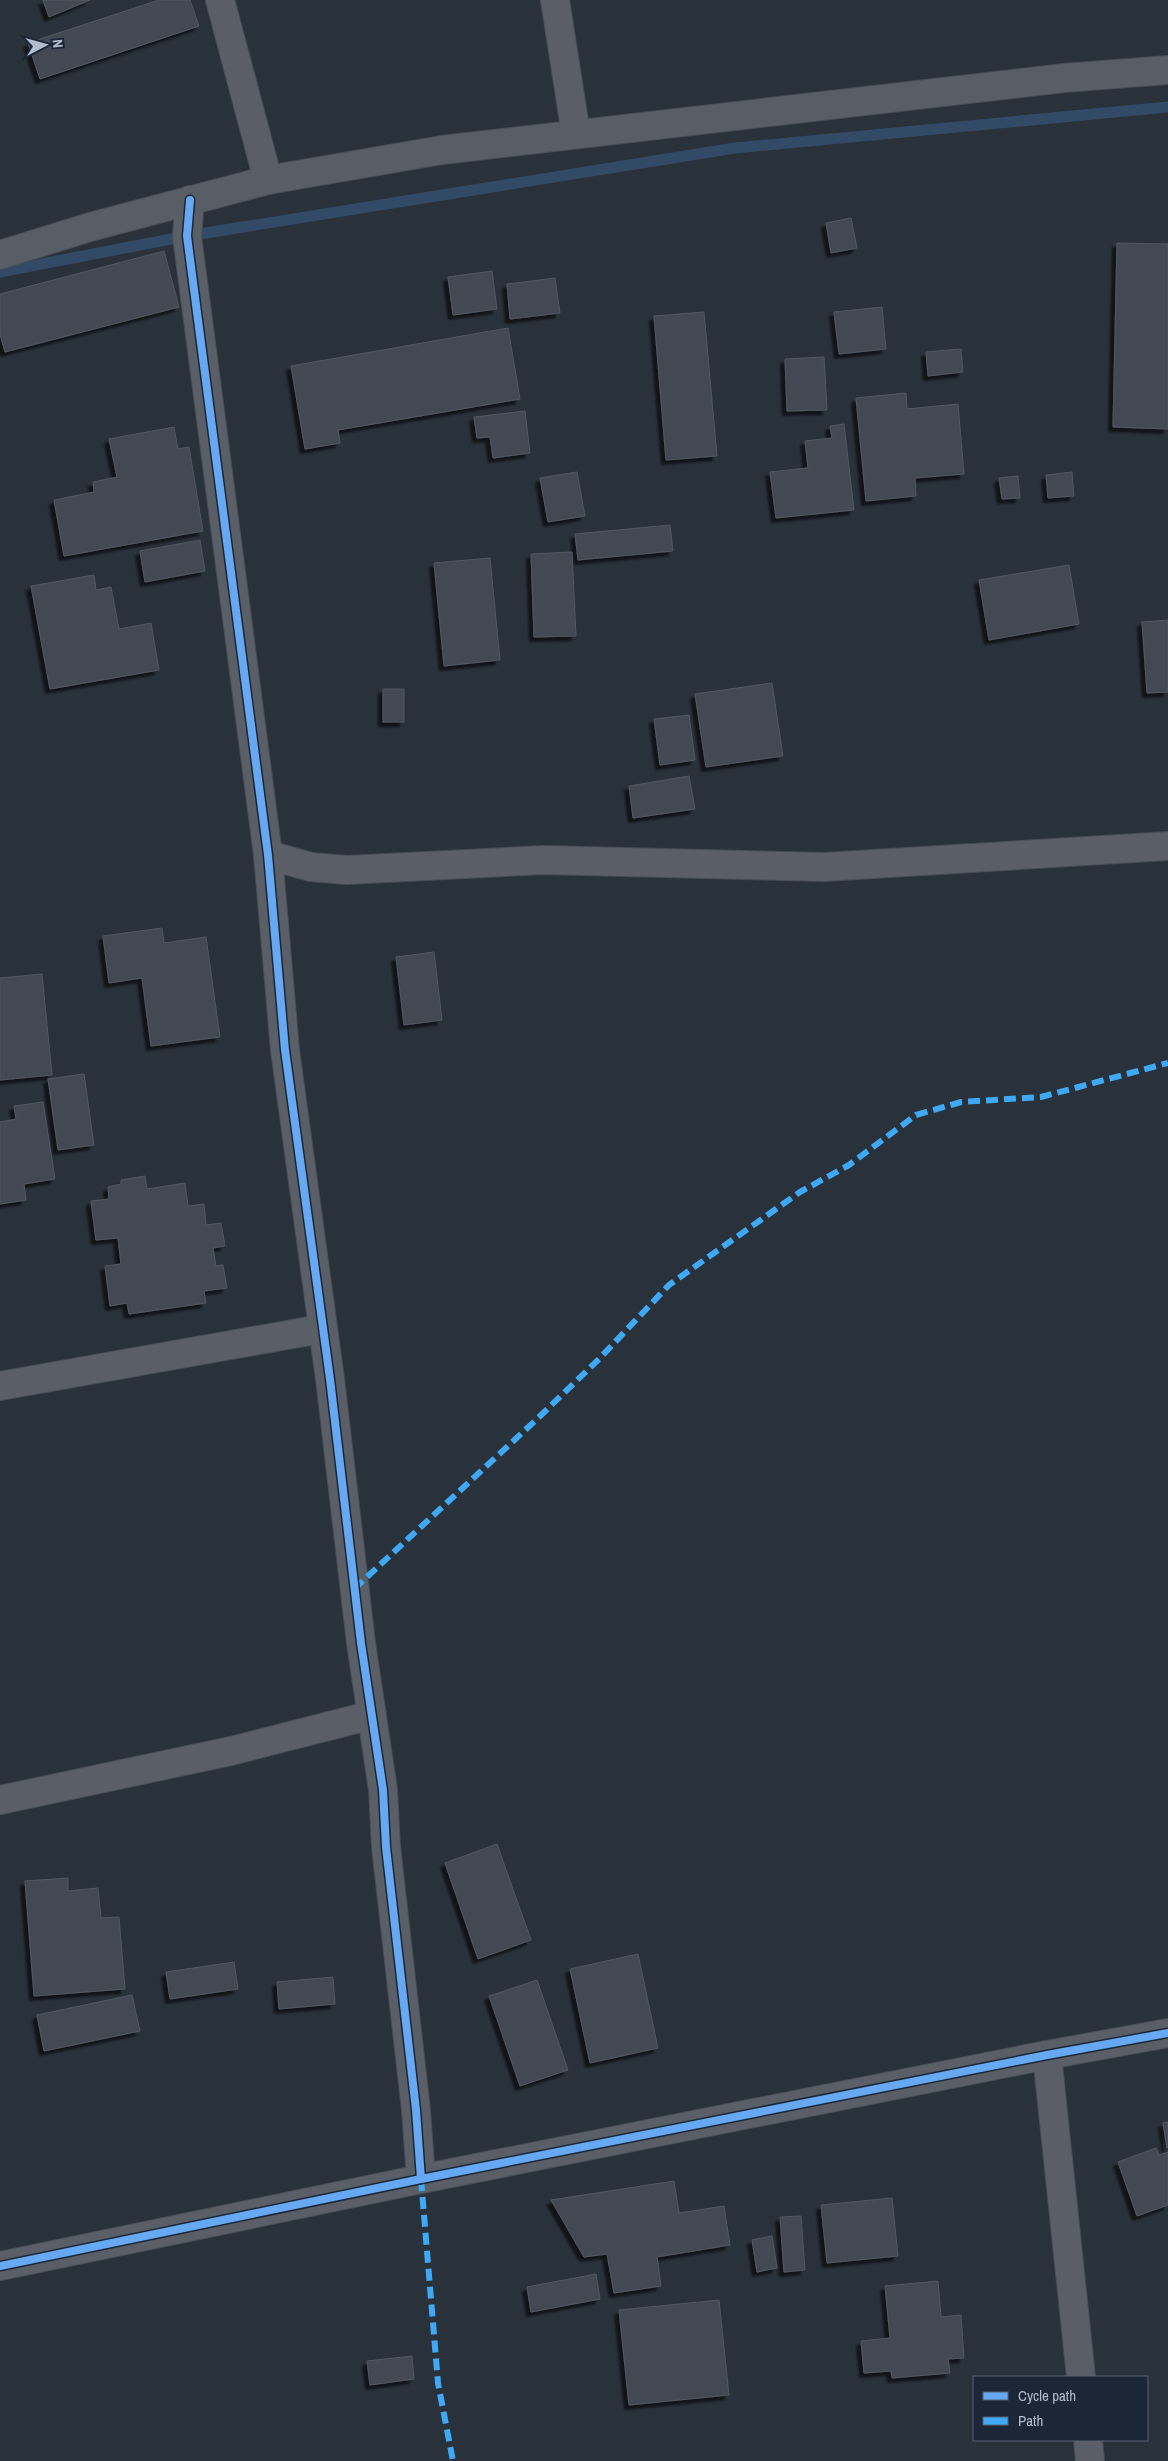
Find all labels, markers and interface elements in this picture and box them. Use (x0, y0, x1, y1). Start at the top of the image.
north arrow (20, 20, 70, 70)
text: N (49, 39, 67, 49)
legend (973, 2376, 1148, 2441)
text: Cycle path (1018, 2385, 1076, 2406)
text: Path (1018, 2410, 1043, 2431)

